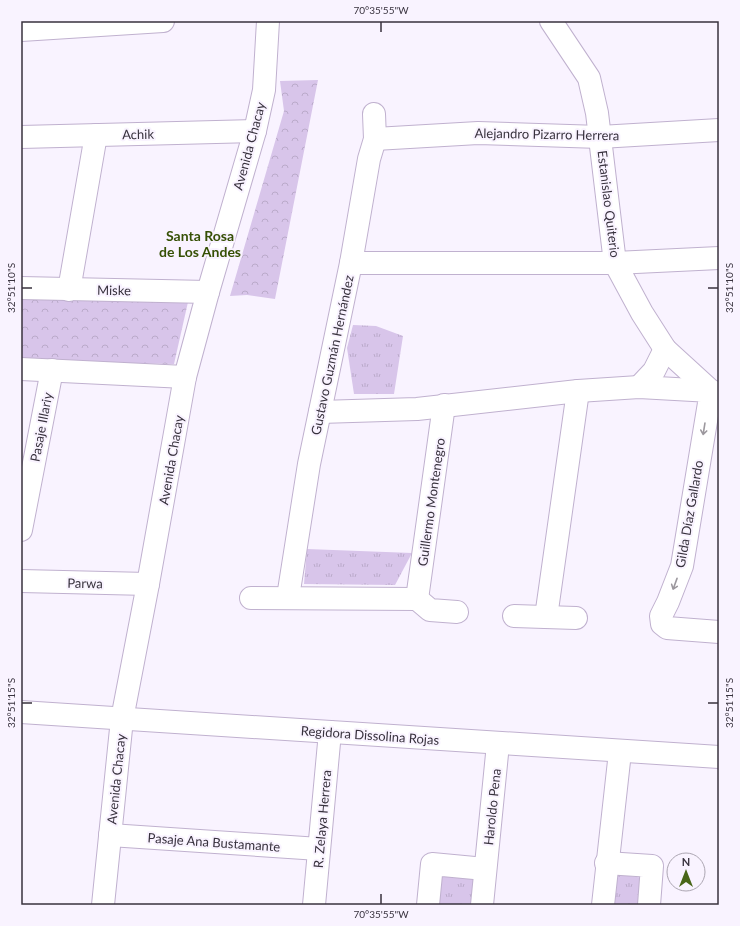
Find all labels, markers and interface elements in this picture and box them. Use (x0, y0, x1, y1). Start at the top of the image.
text: 70°35'55"W (353, 4, 409, 16)
street label: Avenida Chacay (230, 100, 269, 192)
street label: Alejandro Pizarro Herrera (474, 125, 620, 143)
street label: Achik (122, 126, 154, 142)
street label: Estanislao Quiterio (594, 150, 624, 258)
district label: Santa Rosa de Los Andes (159, 227, 241, 260)
text: 32°51'10"S (5, 263, 17, 313)
text: 32°51'10"S (723, 263, 735, 313)
street label: Gustavo Guzmán Hernández (307, 273, 357, 436)
street label: Miske (97, 282, 131, 298)
street label: Pasaje Illariy (26, 391, 56, 463)
street label: Avenida Chacay (155, 414, 187, 506)
one-way arrow (700, 422, 708, 435)
street label: Guillermo Montenegro (414, 437, 448, 567)
street label: Gilda Díaz Gallardo (672, 459, 706, 569)
street label: Parwa (67, 575, 103, 591)
one-way arrow (670, 578, 678, 590)
text: 32°51'15"S (5, 678, 17, 728)
text: 32°51'15"S (723, 678, 735, 728)
street label: Regidora Dissolina Rojas (300, 722, 440, 748)
street label: Avenida Chacay (103, 733, 129, 825)
street label: Haroldo Pena (480, 768, 504, 846)
street label: R. Zelaya Herrera (310, 769, 334, 869)
street label: Pasaje Ana Bustamante (147, 829, 281, 855)
north arrow (666, 852, 706, 892)
text: N (682, 855, 690, 868)
text: 70°35'55"W (353, 908, 409, 920)

